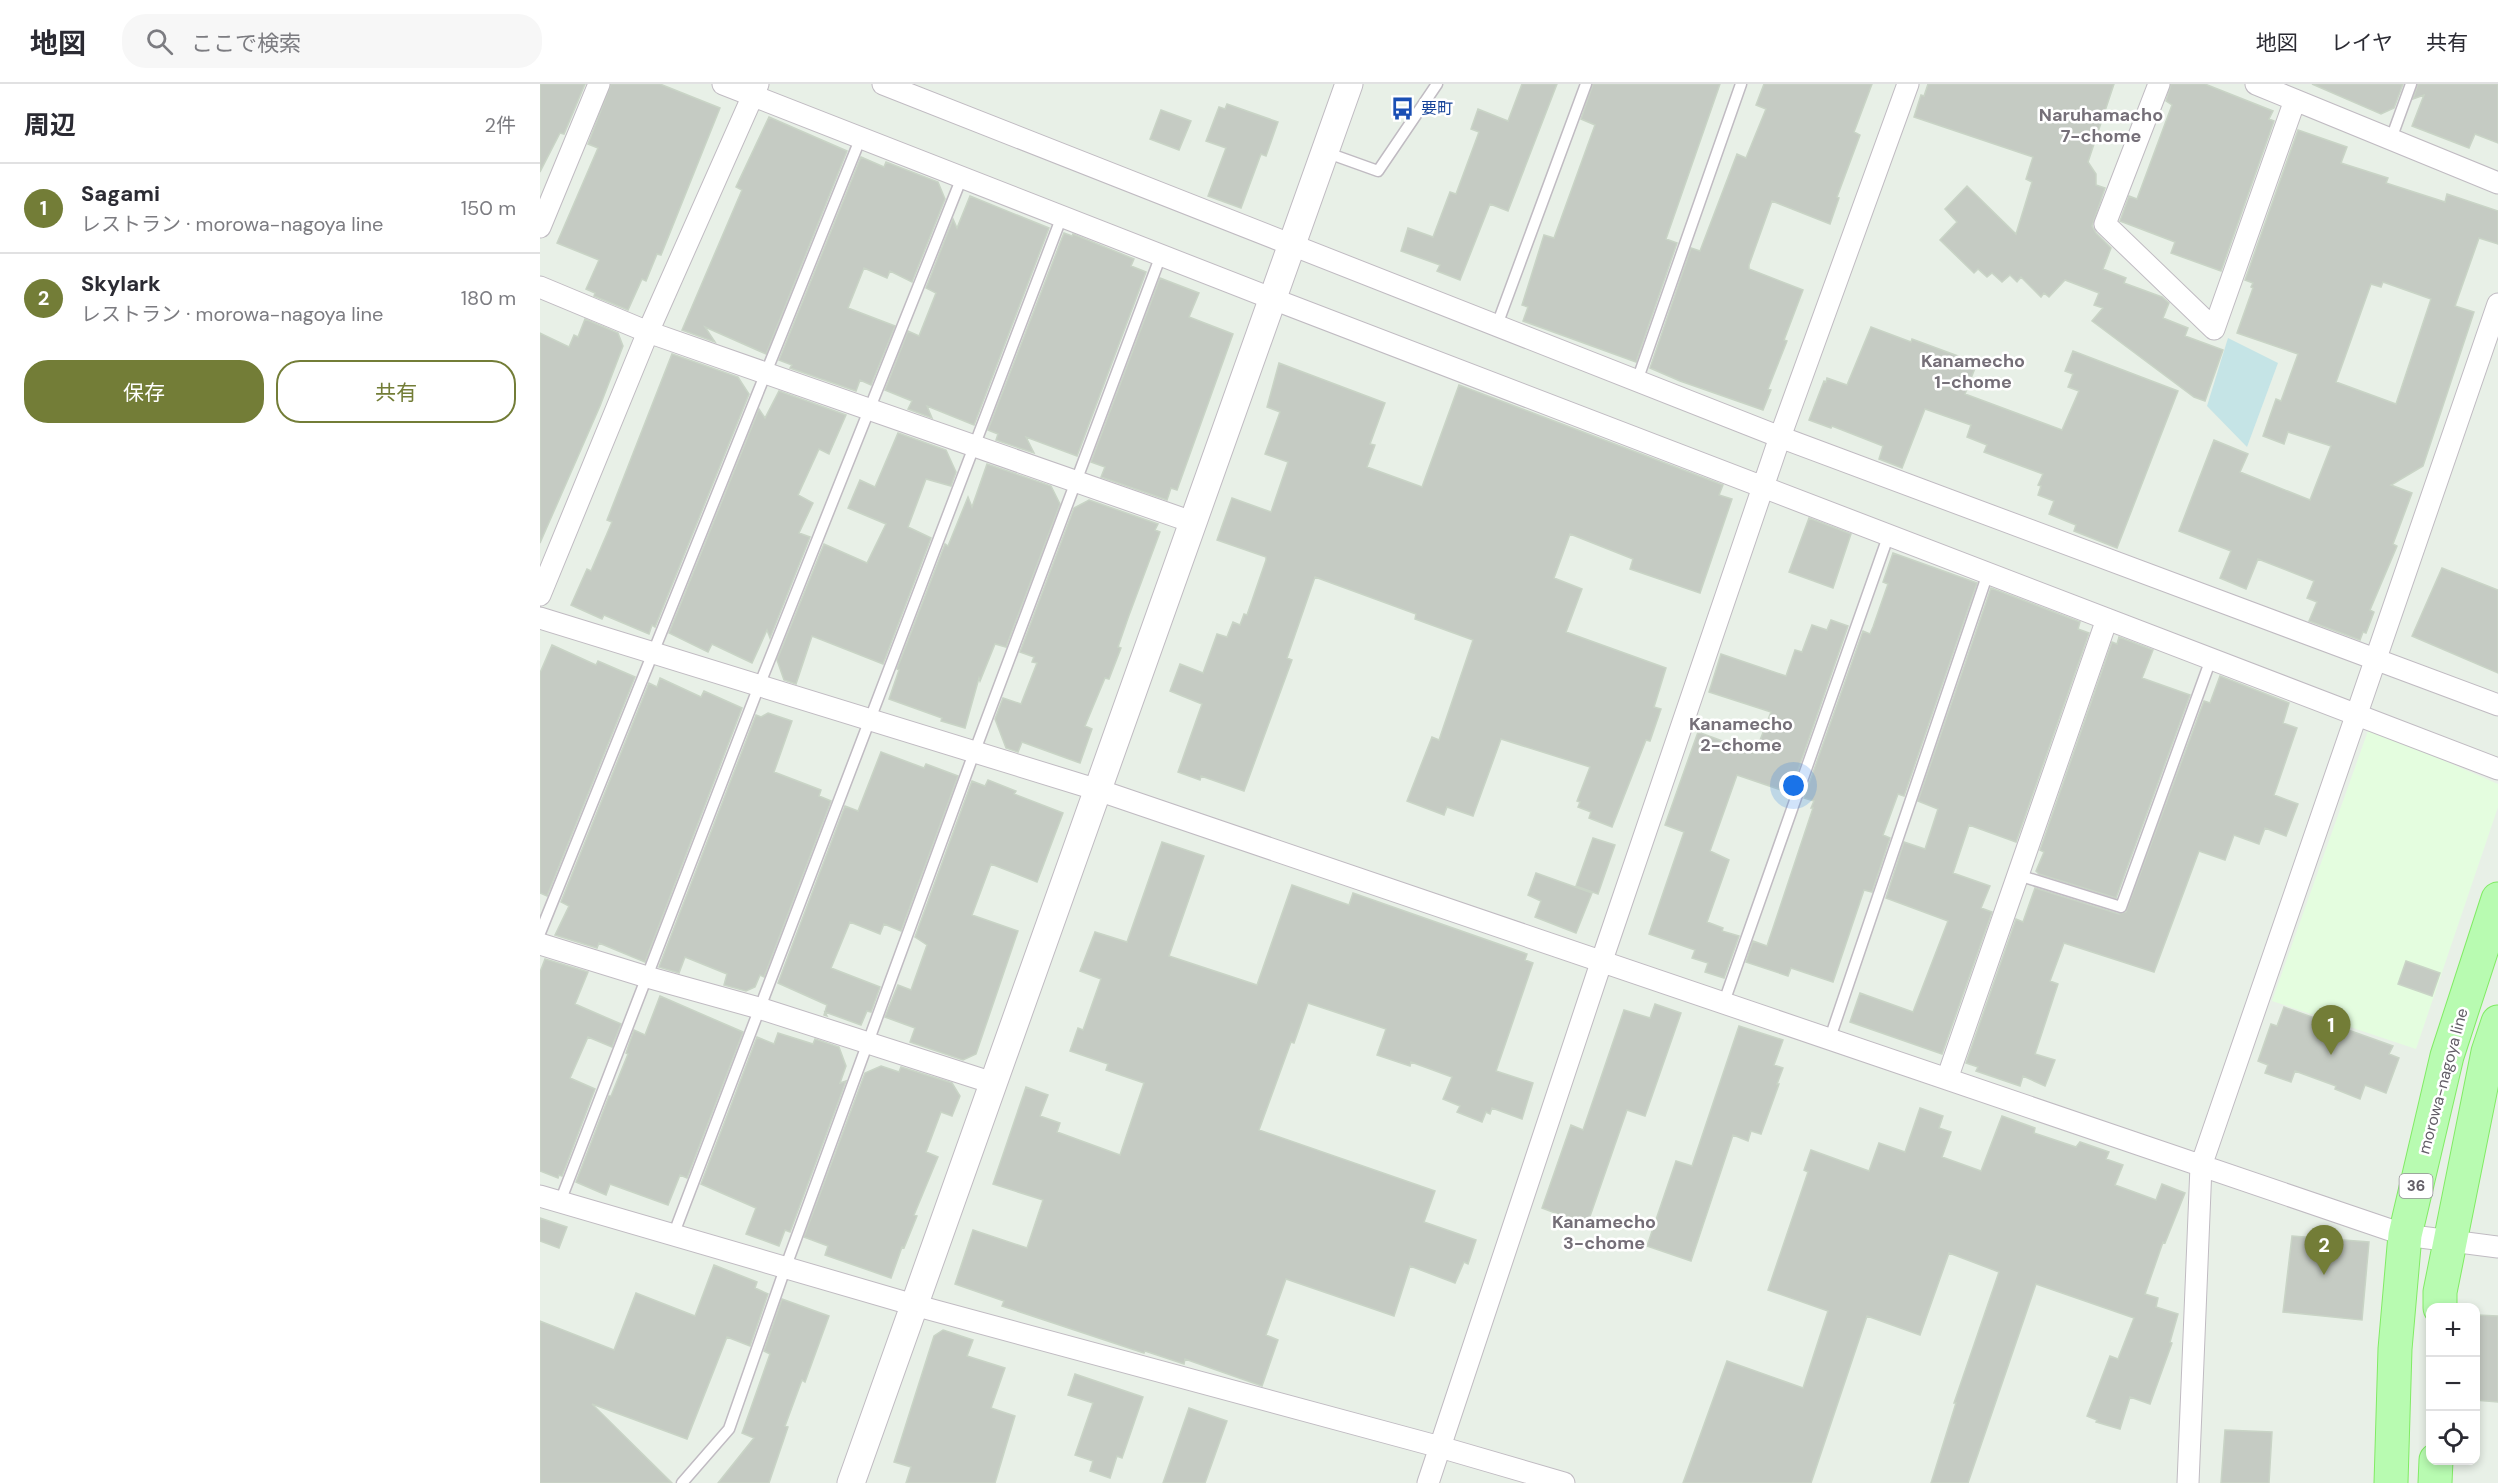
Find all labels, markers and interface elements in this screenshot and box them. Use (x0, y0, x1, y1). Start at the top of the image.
search box (122, 14, 542, 68)
text: 地図 (30, 25, 86, 62)
icon: search (143, 25, 176, 58)
text: ここで検索 (191, 29, 301, 58)
text: 地図 (2256, 29, 2298, 57)
text: レイヤ (2331, 29, 2393, 57)
text: 共有 (2426, 29, 2468, 57)
bus stop icon: 要町 (1390, 95, 1416, 121)
place label: 要町 (1421, 98, 1453, 119)
district label: Naruhamacho 7-chome (2039, 103, 2163, 148)
text: 周辺 (24, 108, 76, 142)
text: 2件 (484, 112, 516, 138)
text: Sagami (81, 179, 160, 208)
text: 1 (40, 195, 47, 221)
text: 150 m (461, 195, 516, 221)
text: レストラン · morowa-nagoya line (81, 211, 383, 237)
text: Skylark (81, 269, 161, 298)
text: 2 (38, 285, 49, 311)
text: 180 m (461, 285, 516, 311)
text: レストラン · morowa-nagoya line (81, 301, 383, 327)
district label: Kanamecho 1-chome (1921, 349, 2025, 394)
button: 保存 (24, 360, 264, 423)
button: 共有 (276, 360, 516, 423)
district label: Kanamecho 2-chome (1689, 712, 1793, 757)
your location (1779, 771, 1808, 800)
pin: 1 (2312, 1006, 2350, 1055)
street label: morowa-nagoya line (2413, 1006, 2473, 1156)
road number: 36 (2400, 1174, 2432, 1198)
district label: Kanamecho 3-chome (1552, 1210, 1656, 1255)
pin: 2 (2304, 1226, 2344, 1275)
map controls (2426, 1303, 2480, 1465)
button: + (2426, 1303, 2480, 1357)
button: − (2426, 1357, 2480, 1411)
button: locate (2426, 1411, 2480, 1465)

